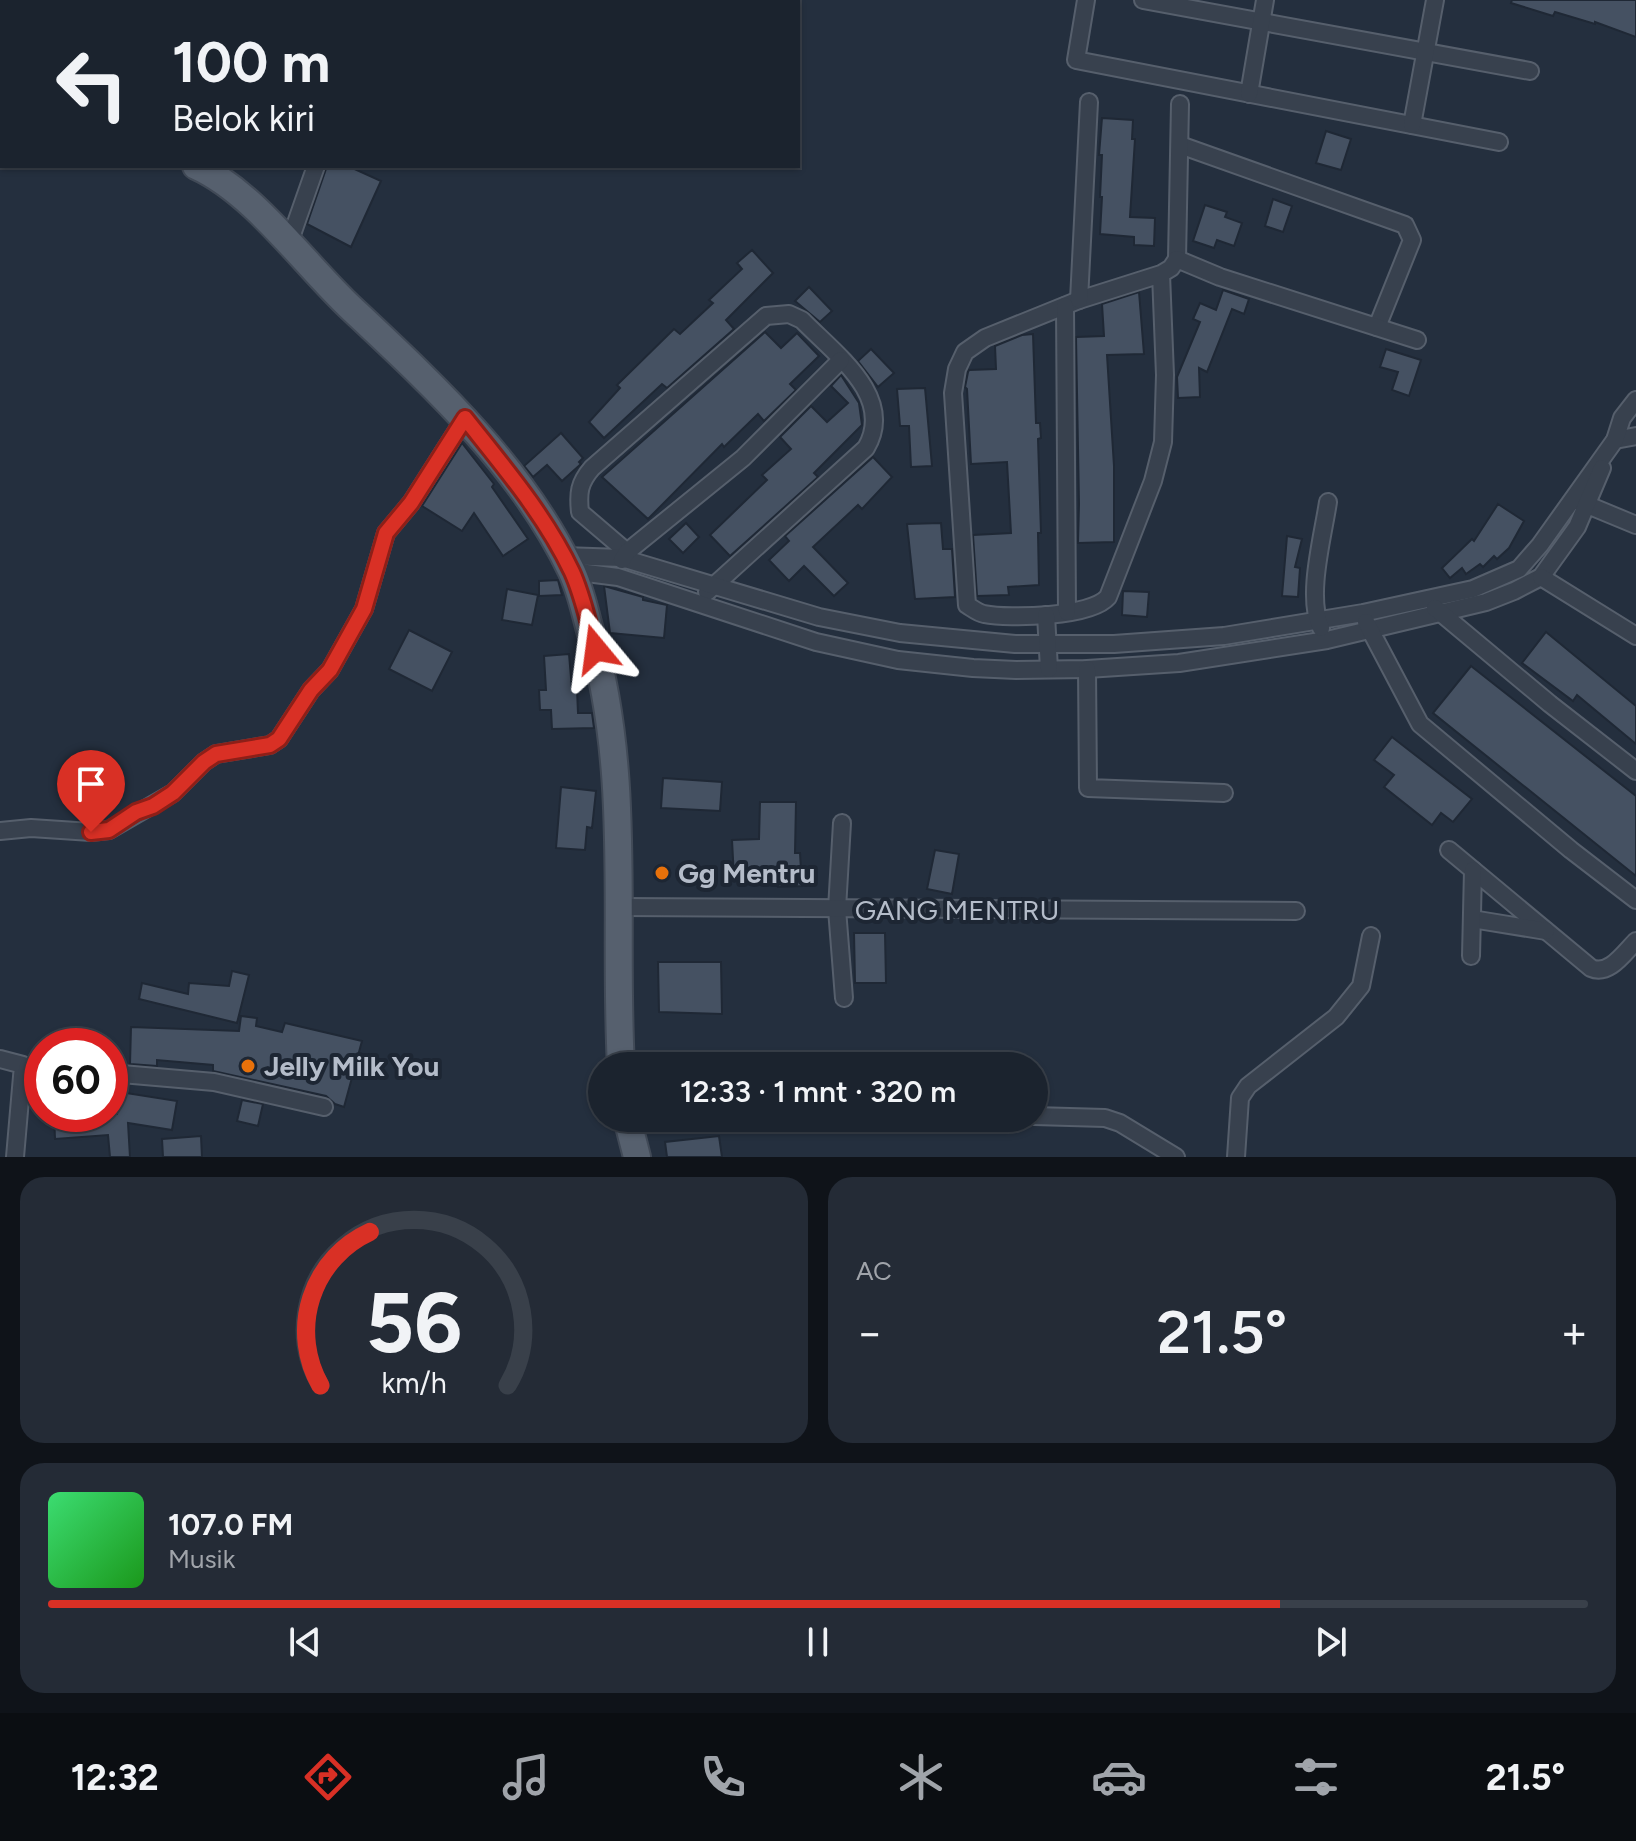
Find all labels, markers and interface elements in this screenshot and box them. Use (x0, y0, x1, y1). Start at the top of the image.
text: 100 m (172, 29, 330, 96)
icon: left (40, 32, 144, 136)
text: Belok kiri (172, 97, 315, 140)
position arrow (554, 607, 638, 691)
pin (57, 750, 125, 832)
icon: arrive (69, 762, 113, 806)
place label: Gg Mentru (678, 856, 815, 890)
marker: Gg Mentru (653, 864, 671, 882)
street label: GANG MENTRU (855, 893, 1059, 927)
speed limit sign: 60 (24, 1028, 128, 1132)
place label: Jelly Milk You (264, 1049, 439, 1083)
marker: Jelly Milk You (239, 1057, 257, 1075)
text: 12:33 · 1 mnt · 320 m (680, 1073, 956, 1110)
text: AC (856, 1255, 892, 1287)
text: 56 (366, 1273, 462, 1373)
text: 21.5° (1157, 1296, 1287, 1368)
text: − (856, 1306, 883, 1359)
text: + (1561, 1306, 1588, 1359)
text: km/h (381, 1366, 447, 1400)
text: 107.0 FM (168, 1506, 293, 1543)
text: Musik (168, 1543, 235, 1575)
icon: previous (283, 1620, 327, 1664)
icon: pause (796, 1620, 840, 1664)
icon: next (1309, 1620, 1353, 1664)
icon: directions (300, 1749, 356, 1805)
icon: music (498, 1749, 554, 1805)
icon: phone (695, 1749, 751, 1805)
icon: climate (893, 1749, 949, 1805)
icon: car (1091, 1749, 1147, 1805)
icon: filters (1288, 1749, 1344, 1805)
text: 12:32 (71, 1756, 159, 1799)
text: 21.5° (1486, 1756, 1565, 1799)

